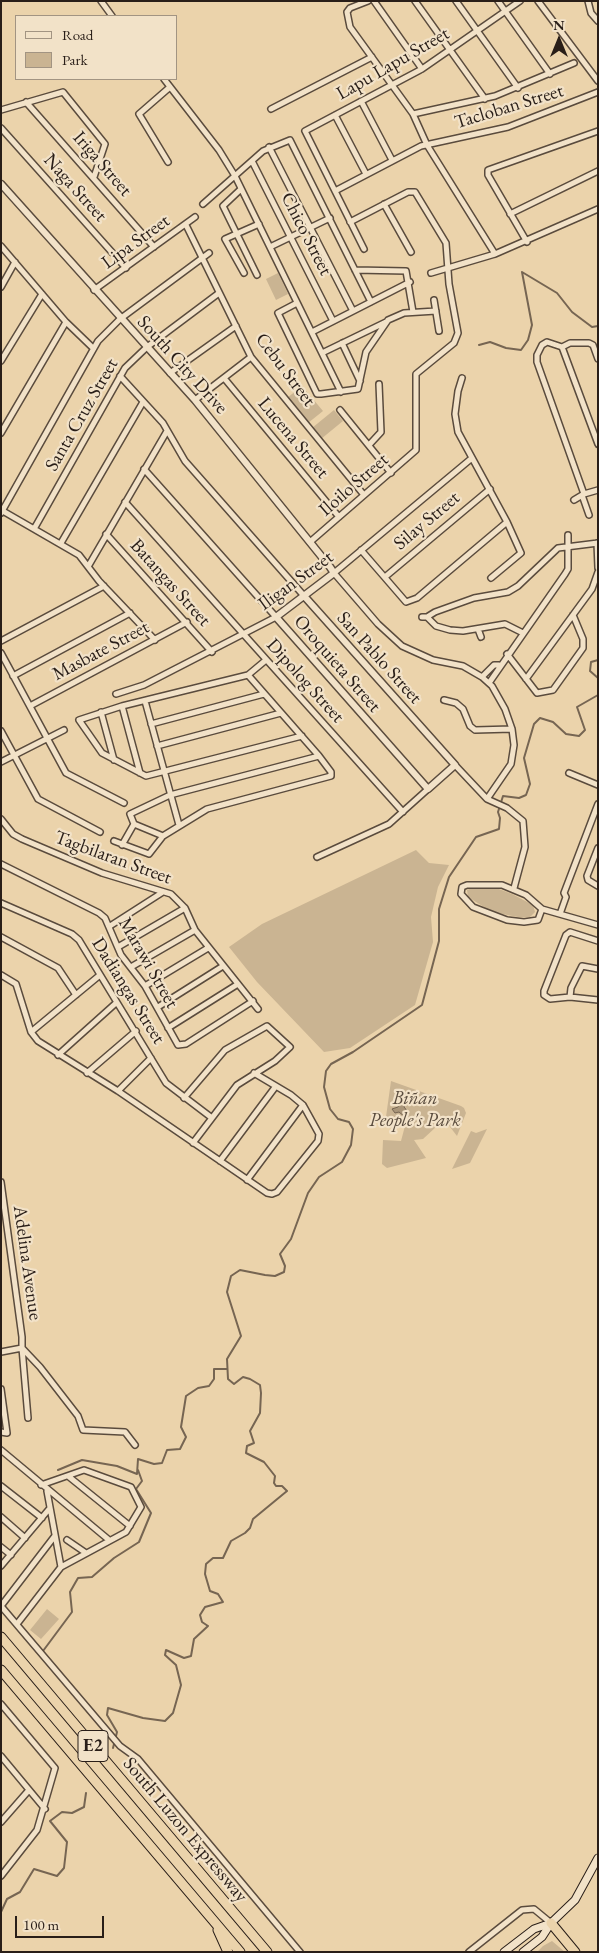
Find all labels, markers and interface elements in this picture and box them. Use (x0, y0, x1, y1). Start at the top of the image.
legend (15, 15, 178, 80)
north arrow (534, 15, 584, 65)
text: N (553, 16, 565, 34)
street label: Lapu Lapu Street (333, 23, 453, 105)
text: Road (62, 25, 93, 44)
text: Park (62, 50, 88, 69)
street label: Tacloban Street (452, 80, 566, 134)
street label: Iriga Street (68, 127, 136, 201)
street label: Naga Street (38, 149, 112, 227)
street label: Chico Street (275, 189, 337, 279)
street label: Lipa Street (98, 210, 174, 274)
street label: South City Drive (132, 311, 232, 419)
street label: Cebu Street (250, 329, 320, 411)
street label: Santa Cruz Street (41, 355, 123, 475)
street label: Lucena Street (252, 393, 334, 483)
street label: Iloilo Street (315, 449, 393, 521)
street label: Silay Street (389, 487, 465, 555)
street label: Batangas Street (125, 535, 215, 631)
street label: Iligan Street (254, 546, 338, 616)
street label: San Pablo Street (332, 607, 426, 709)
street label: Oroquieta Street (289, 611, 385, 717)
street label: Masbate Street (49, 616, 153, 686)
street label: Dipolog Street (261, 634, 349, 728)
street label: Tagbilaran Street (51, 826, 175, 890)
street label: Marawi Street (113, 914, 183, 1012)
street label: Dadiangas Street (86, 934, 170, 1048)
park label: Biñan People's Park (369, 1088, 461, 1132)
street label: Adelina Avenue (8, 1204, 46, 1322)
road number: E2 (78, 1730, 108, 1762)
street label: South Luzon Expressway (118, 1753, 252, 1907)
scale bar (18, 1906, 106, 1938)
text: 100 m (23, 1915, 59, 1934)

